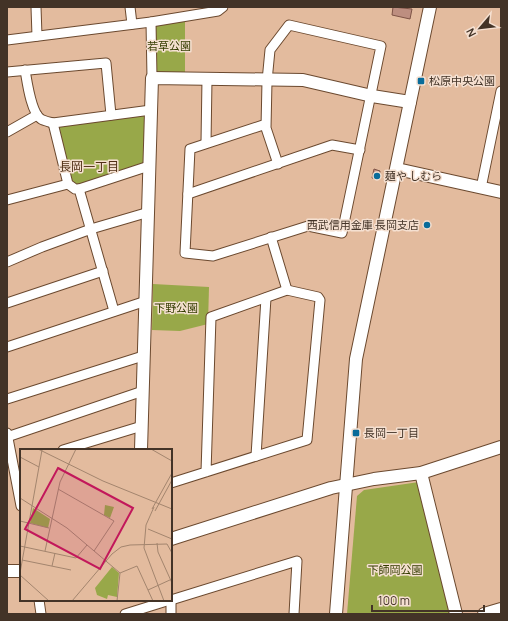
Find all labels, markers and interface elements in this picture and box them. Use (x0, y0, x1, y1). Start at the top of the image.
north arrow (460, 8, 500, 48)
text: N (462, 26, 479, 40)
park label: 若草公園 (147, 38, 191, 53)
place label: 松原中央公園 (429, 73, 495, 88)
marker: 松原中央公園 (416, 76, 426, 86)
district label: 長岡一丁目 (59, 158, 119, 175)
place label: 麺や しむら (385, 168, 442, 183)
marker: 麺や しむら (372, 171, 382, 181)
place label: 西武信用金庫 長岡支店 (307, 217, 419, 232)
marker: 西武信用金庫 長岡支店 (422, 220, 432, 230)
park label: 下野公園 (154, 300, 198, 315)
place label: 長岡一丁目 (364, 425, 419, 440)
marker: 長岡一丁目 (351, 428, 361, 438)
inset map (20, 449, 172, 601)
park label: 下師岡公園 (368, 562, 423, 577)
scale bar (372, 587, 484, 613)
text: 100 m (378, 592, 410, 609)

